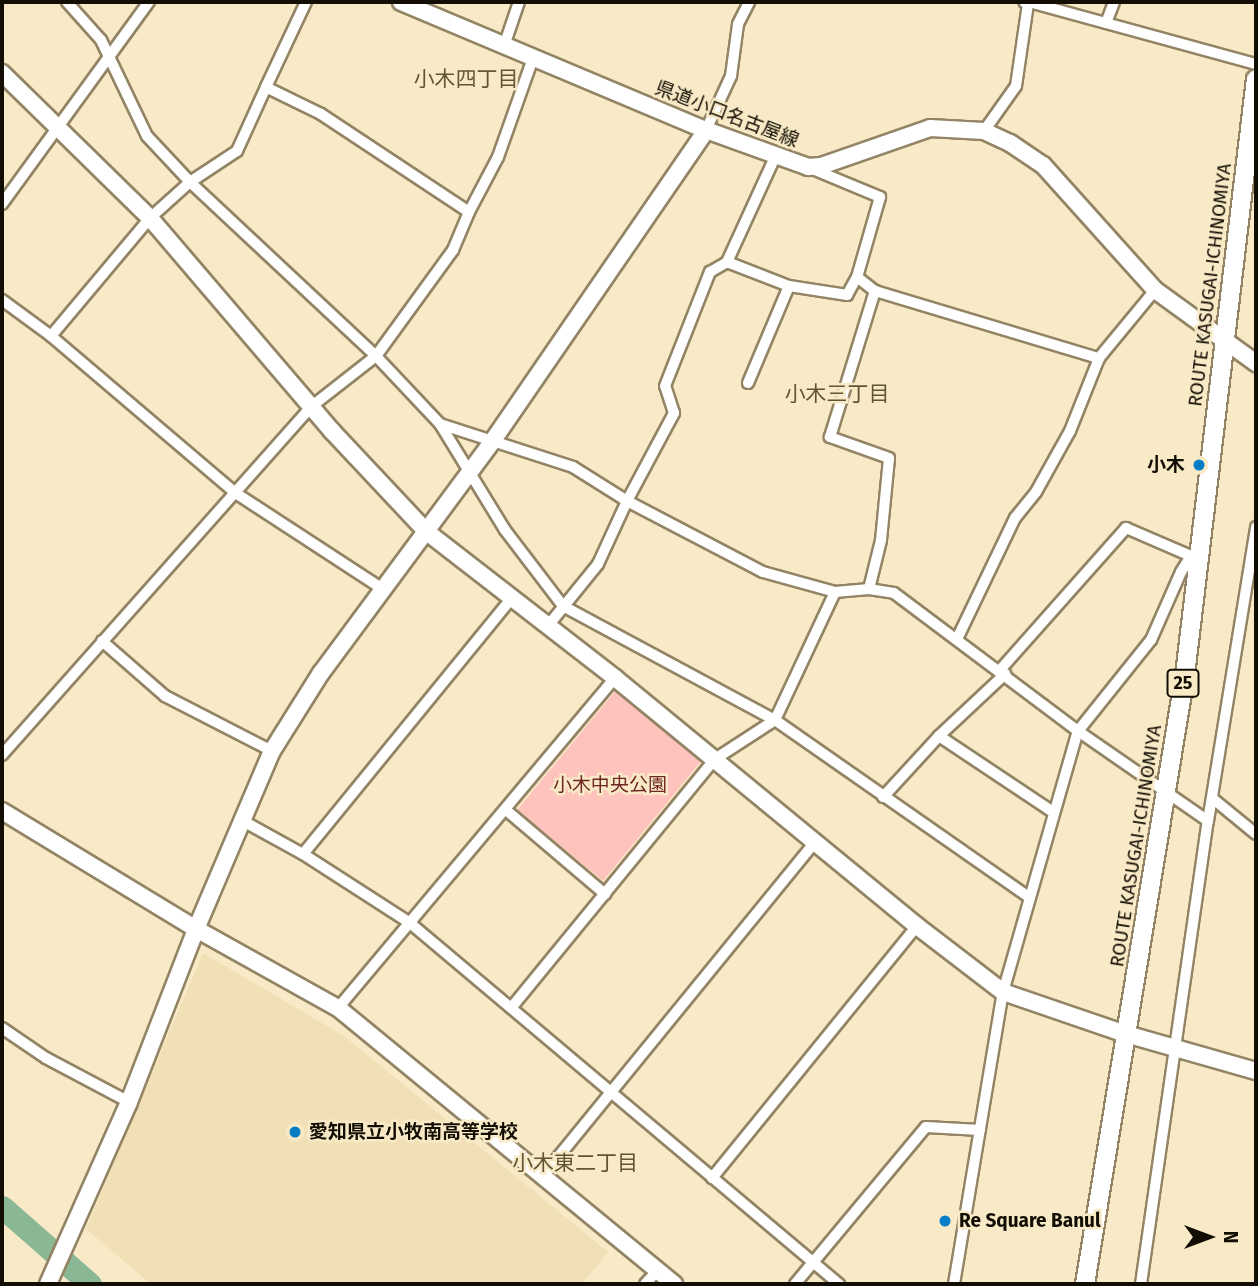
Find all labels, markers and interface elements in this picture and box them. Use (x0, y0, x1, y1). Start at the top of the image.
district label: 小木四丁目 (414, 66, 518, 92)
street label: 県道小口名古屋線 (652, 76, 802, 152)
street label: ROUTE KASUGAI-ICHINOMIYA (1184, 162, 1236, 408)
district label: 小木三丁目 (785, 381, 889, 407)
place label: 小木 (1147, 454, 1185, 476)
marker: 小木 (1191, 457, 1207, 473)
road number: 25 (1166, 668, 1200, 698)
street label: ROUTE KASUGAI-ICHINOMIYA (1106, 723, 1166, 969)
park label: 小木中央公園 (553, 774, 667, 796)
place label: 愛知県立小牧南高等学校 (309, 1121, 518, 1143)
marker: 愛知県立小牧南高等学校 (287, 1124, 303, 1140)
district label: 小木東二丁目 (512, 1150, 638, 1176)
north arrow (1174, 1202, 1244, 1272)
place label: Re Square Banul (959, 1210, 1101, 1232)
marker: Re Square Banul (937, 1213, 953, 1229)
text: N (1219, 1231, 1242, 1243)

